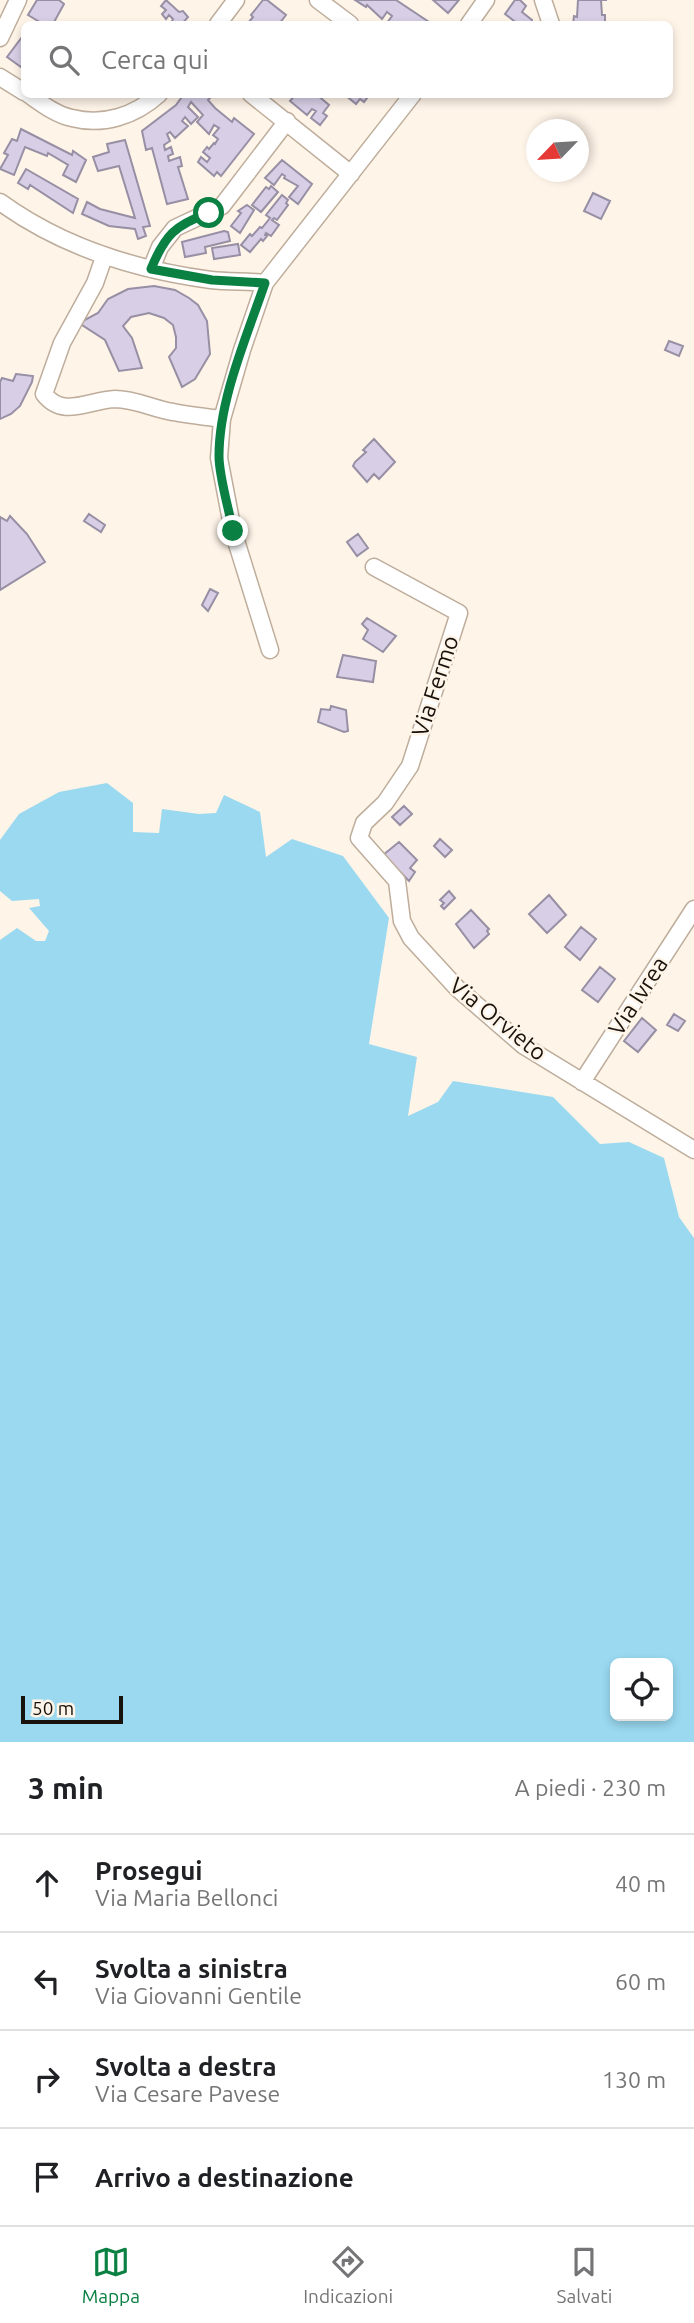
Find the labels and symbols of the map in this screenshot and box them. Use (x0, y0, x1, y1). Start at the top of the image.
north arrow (526, 119, 589, 182)
route start (193, 197, 224, 228)
route end (217, 515, 248, 546)
street label: Via Fermo (406, 632, 463, 740)
street label: Via Ivrea (603, 952, 672, 1040)
street label: Via Orvieto (445, 972, 552, 1065)
scale bar (21, 1693, 122, 1725)

